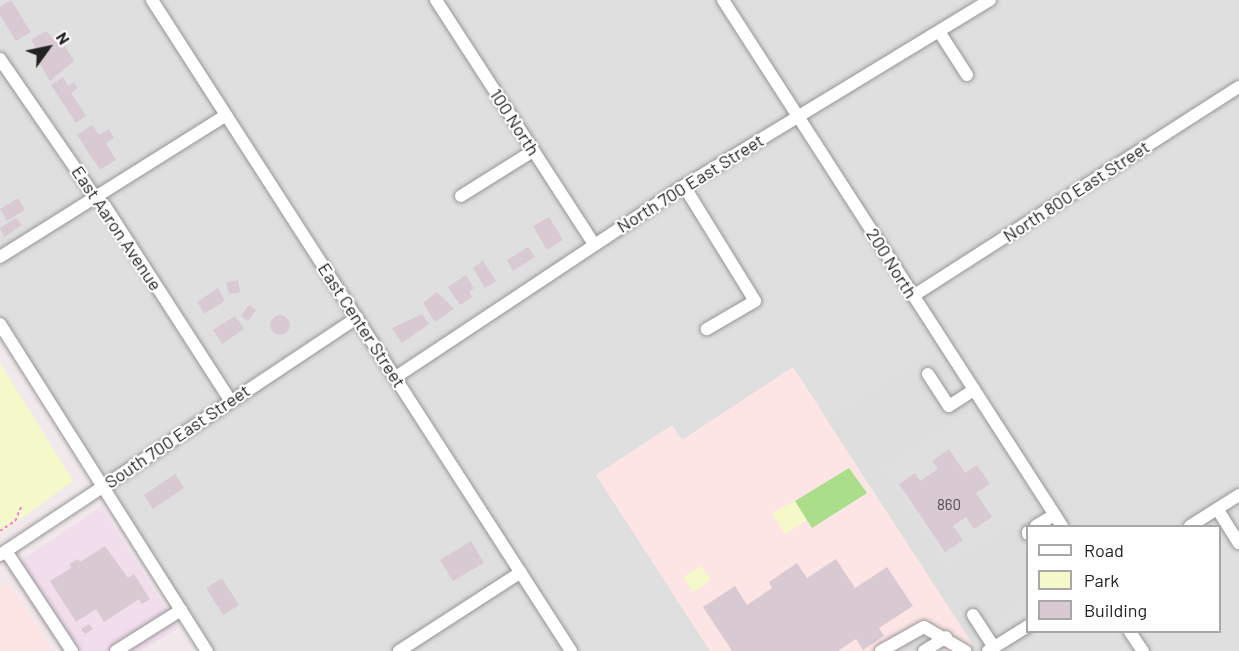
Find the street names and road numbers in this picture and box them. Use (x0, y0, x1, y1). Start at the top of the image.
street label: 100 North (485, 85, 545, 159)
street label: North 700 East Street (613, 129, 767, 237)
street label: North 800 East Street (999, 136, 1153, 246)
street label: East Aaron Avenue (67, 162, 167, 294)
street label: 200 North (862, 224, 922, 302)
street label: East Center Street (314, 259, 410, 391)
street label: South 700 East Street (100, 379, 254, 493)

